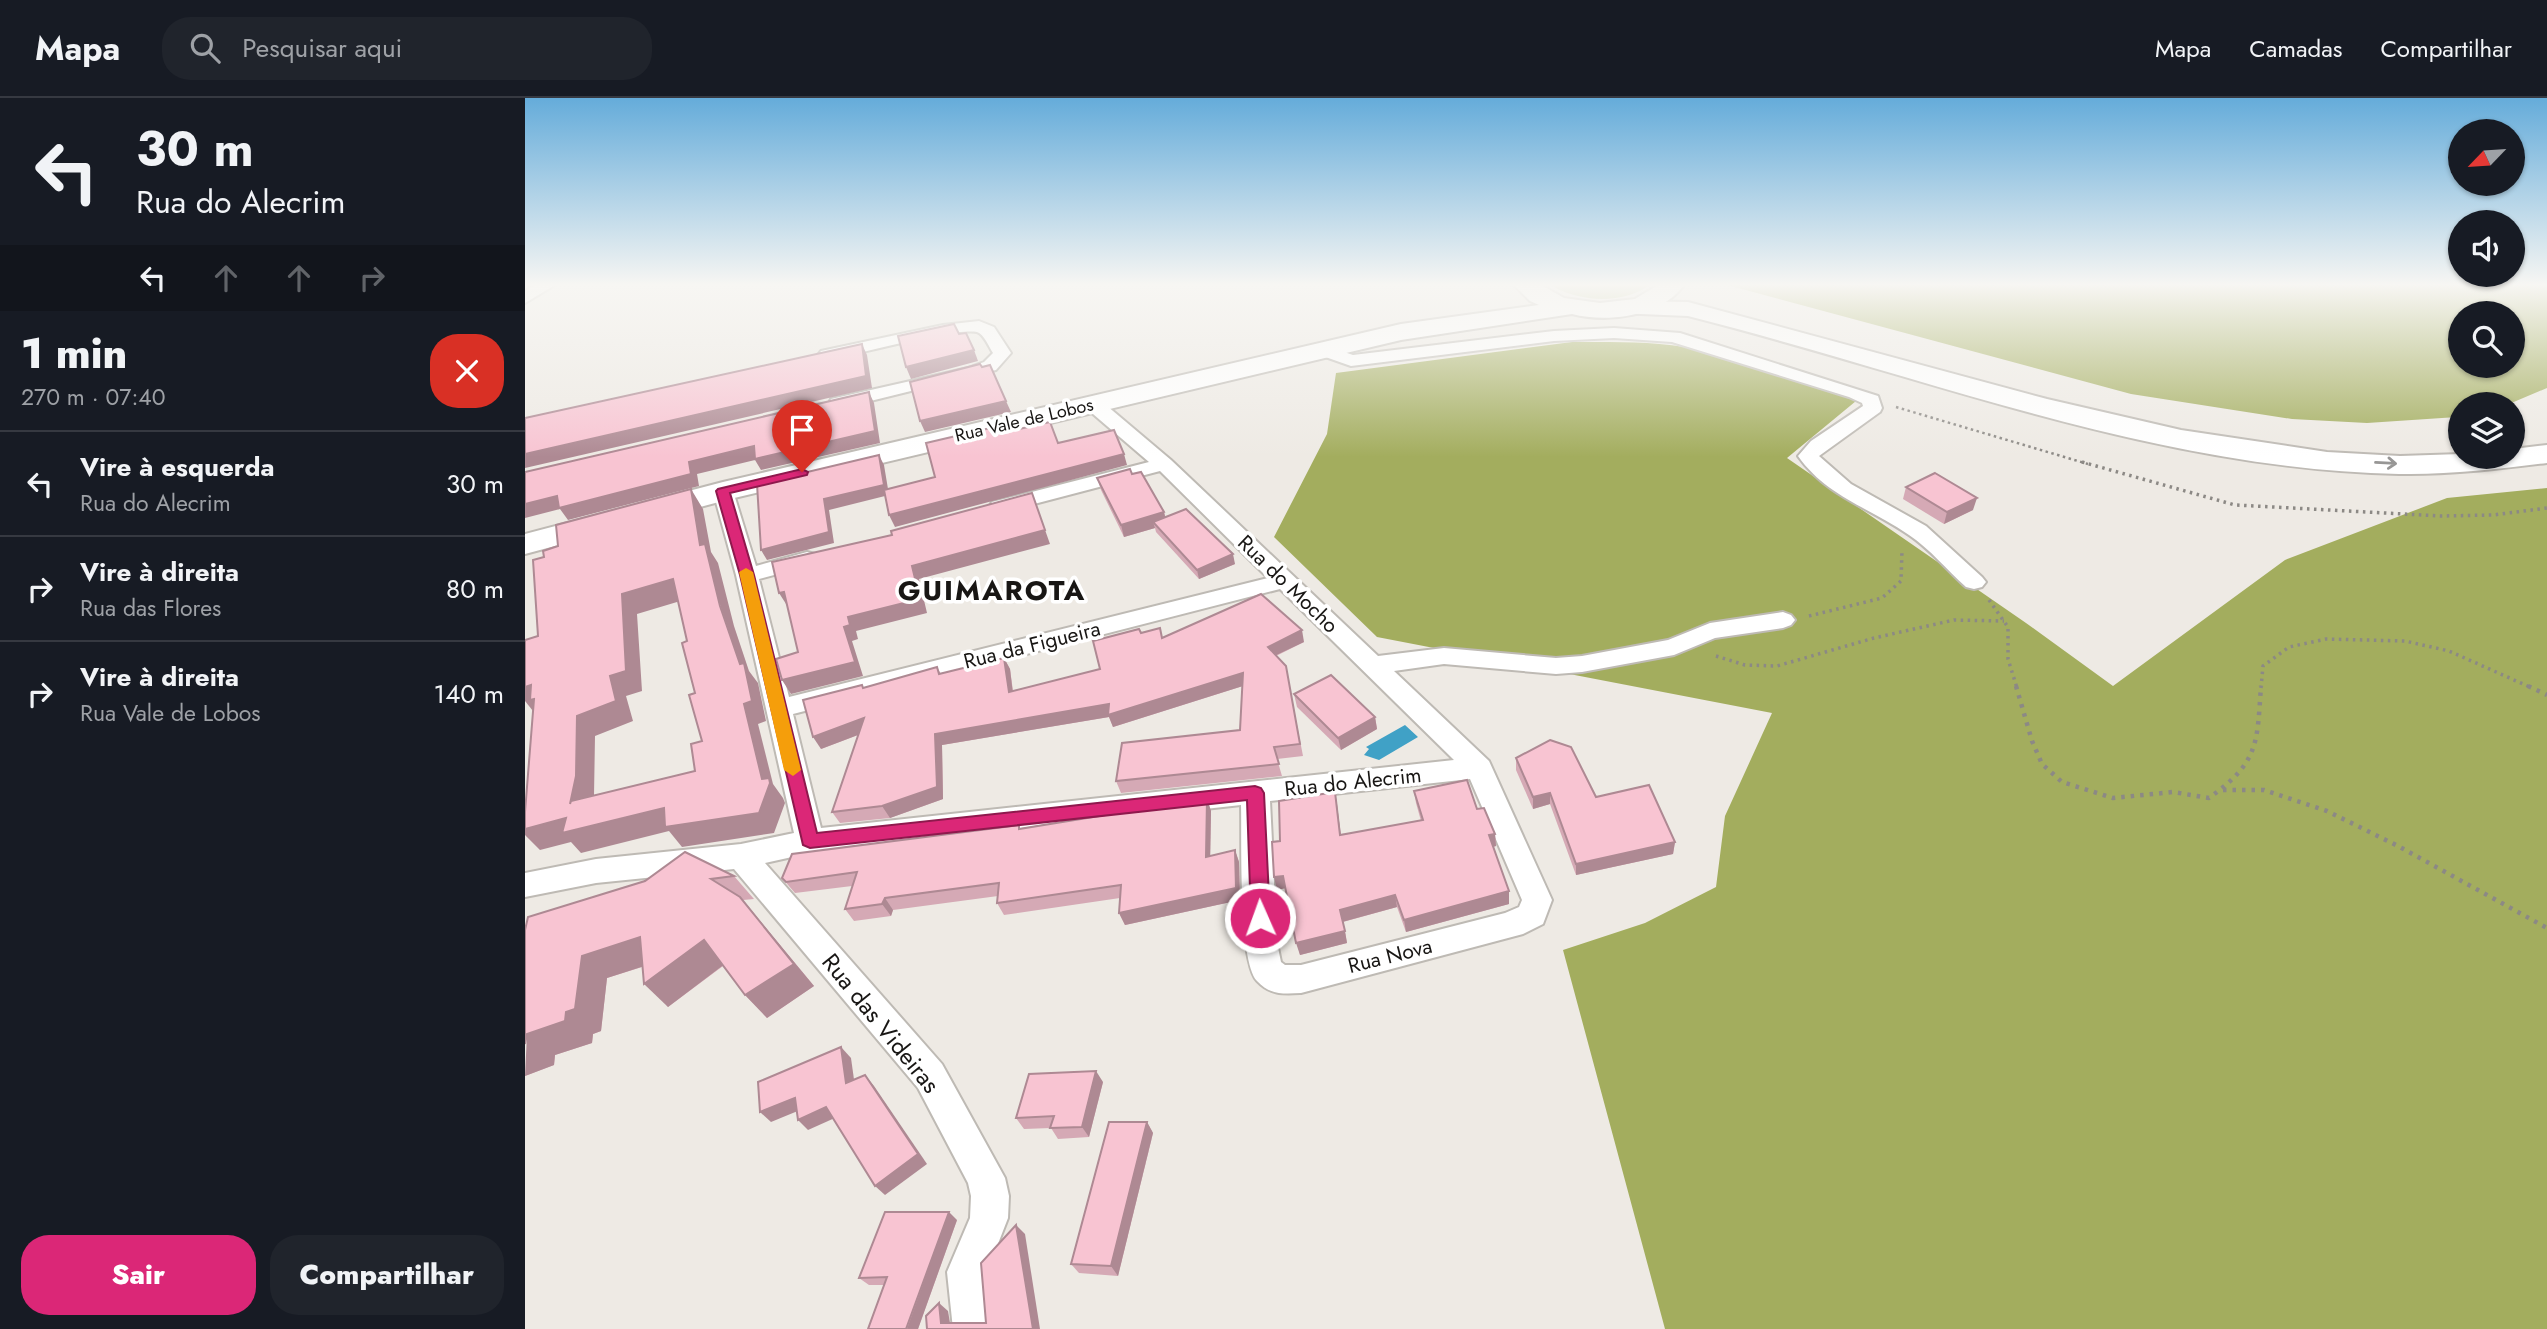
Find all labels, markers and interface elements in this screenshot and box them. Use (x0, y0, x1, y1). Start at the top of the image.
search box (162, 17, 652, 80)
text: Mapa (35, 25, 120, 72)
icon: search (186, 29, 224, 67)
text: Pesquisar aqui (242, 29, 402, 67)
text: Mapa (2155, 31, 2211, 66)
text: Camadas (2249, 31, 2342, 66)
text: Compartilhar (2380, 31, 2512, 66)
text: 30 m (136, 114, 254, 184)
north arrow (2448, 119, 2525, 196)
map controls (2448, 119, 2525, 469)
icon: left (21, 126, 112, 217)
text: Rua do Alecrim (136, 179, 346, 225)
button: sound (2448, 210, 2525, 287)
icon: left (134, 259, 172, 297)
icon: ahead (207, 259, 245, 297)
icon: ahead (280, 259, 318, 297)
icon: right (353, 259, 391, 297)
button: search (2448, 301, 2525, 378)
text: 1 min (21, 323, 127, 384)
button: close (430, 334, 504, 408)
text: 270 m · 07:40 (21, 380, 166, 414)
street label: Rua Vale de Lobos (952, 391, 1096, 449)
button: layers (2448, 392, 2525, 469)
pin (772, 400, 832, 472)
icon: arrive (783, 411, 821, 449)
text: Vire à esquerda (80, 448, 275, 486)
one-way arrow (2374, 456, 2397, 469)
icon: left (21, 465, 59, 503)
text: 30 m (446, 465, 504, 503)
text: Rua do Alecrim (80, 486, 231, 520)
street label: Rua do Mocho (1231, 528, 1345, 640)
text: Vire à direita (80, 553, 239, 591)
icon: right (21, 570, 59, 608)
text: 80 m (446, 570, 504, 608)
district label: GUIMAROTA (898, 570, 1086, 611)
text: Rua das Flores (80, 591, 221, 625)
street label: Rua da Figueira (960, 613, 1104, 677)
text: Vire à direita (80, 658, 239, 696)
icon: right (21, 675, 59, 713)
text: 140 m (433, 675, 504, 713)
text: Rua Vale de Lobos (80, 696, 261, 730)
street label: Rua do Alecrim (1283, 760, 1423, 804)
position arrow (1223, 881, 1297, 955)
street label: Rua Nova (1345, 931, 1435, 981)
street label: Rua das Videiras (814, 946, 948, 1100)
button: Sair (21, 1235, 256, 1315)
button: Compartilhar (270, 1235, 504, 1315)

